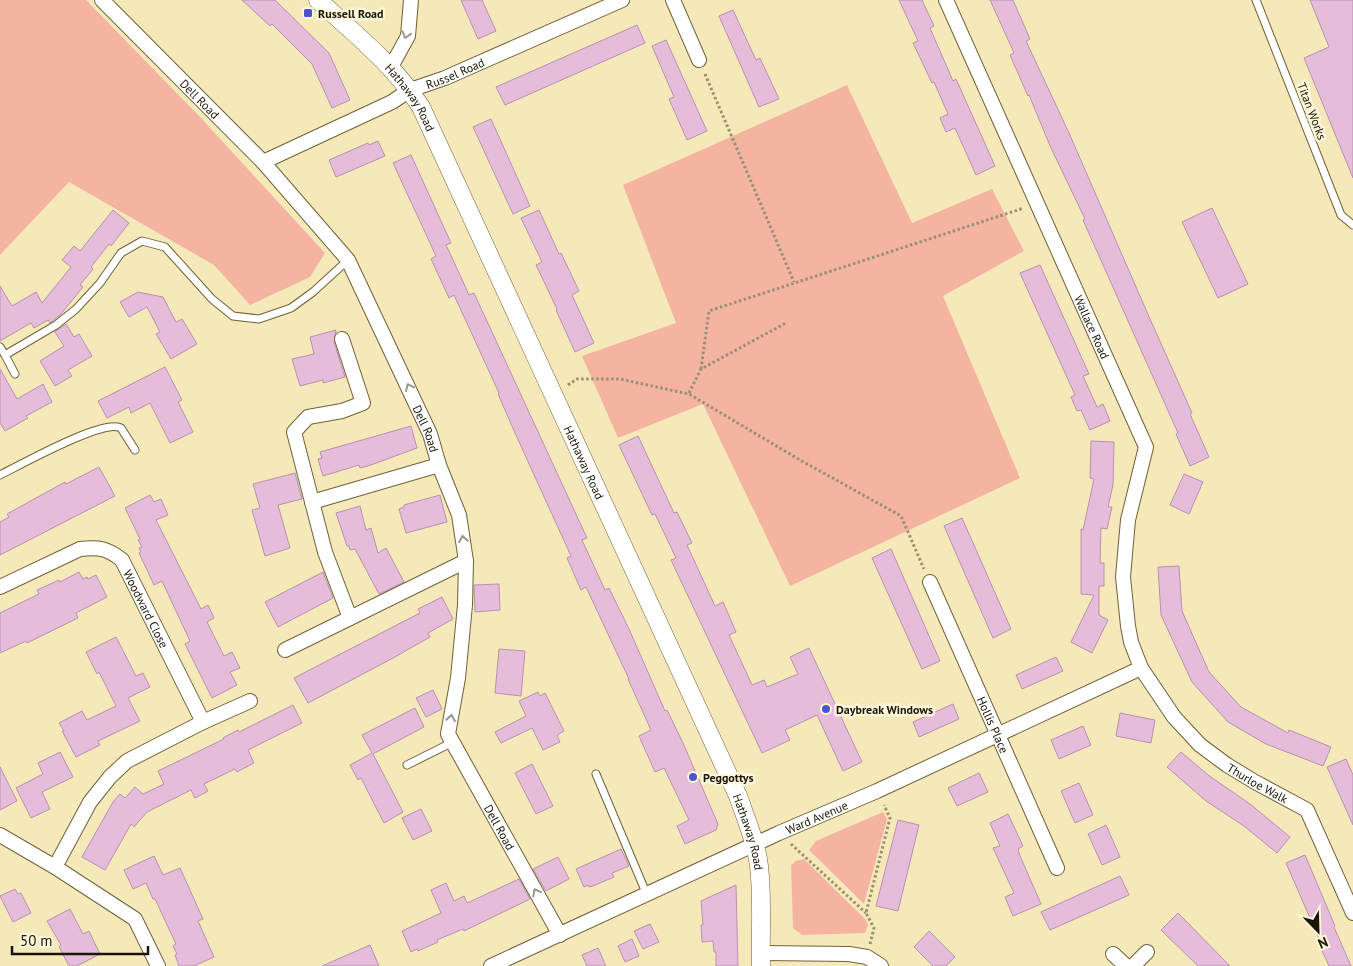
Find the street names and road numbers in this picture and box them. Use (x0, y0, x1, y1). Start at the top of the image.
street label: Russel Road (424, 54, 487, 92)
street label: Hathaway Road (382, 60, 439, 133)
street label: Dell Road (177, 76, 223, 121)
street label: Titan Works (1294, 80, 1330, 142)
street label: Wallace Road (1071, 293, 1113, 361)
street label: Dell Road (410, 402, 442, 454)
street label: Hathaway Road (561, 423, 608, 501)
street label: Woodward Close (121, 567, 172, 650)
street label: Hollis Place (974, 694, 1012, 755)
street label: Thurloe Walk (1225, 760, 1291, 806)
street label: Hathaway Road (730, 792, 767, 871)
street label: Ward Avenue (783, 797, 850, 837)
street label: Dell Road (481, 802, 519, 852)

